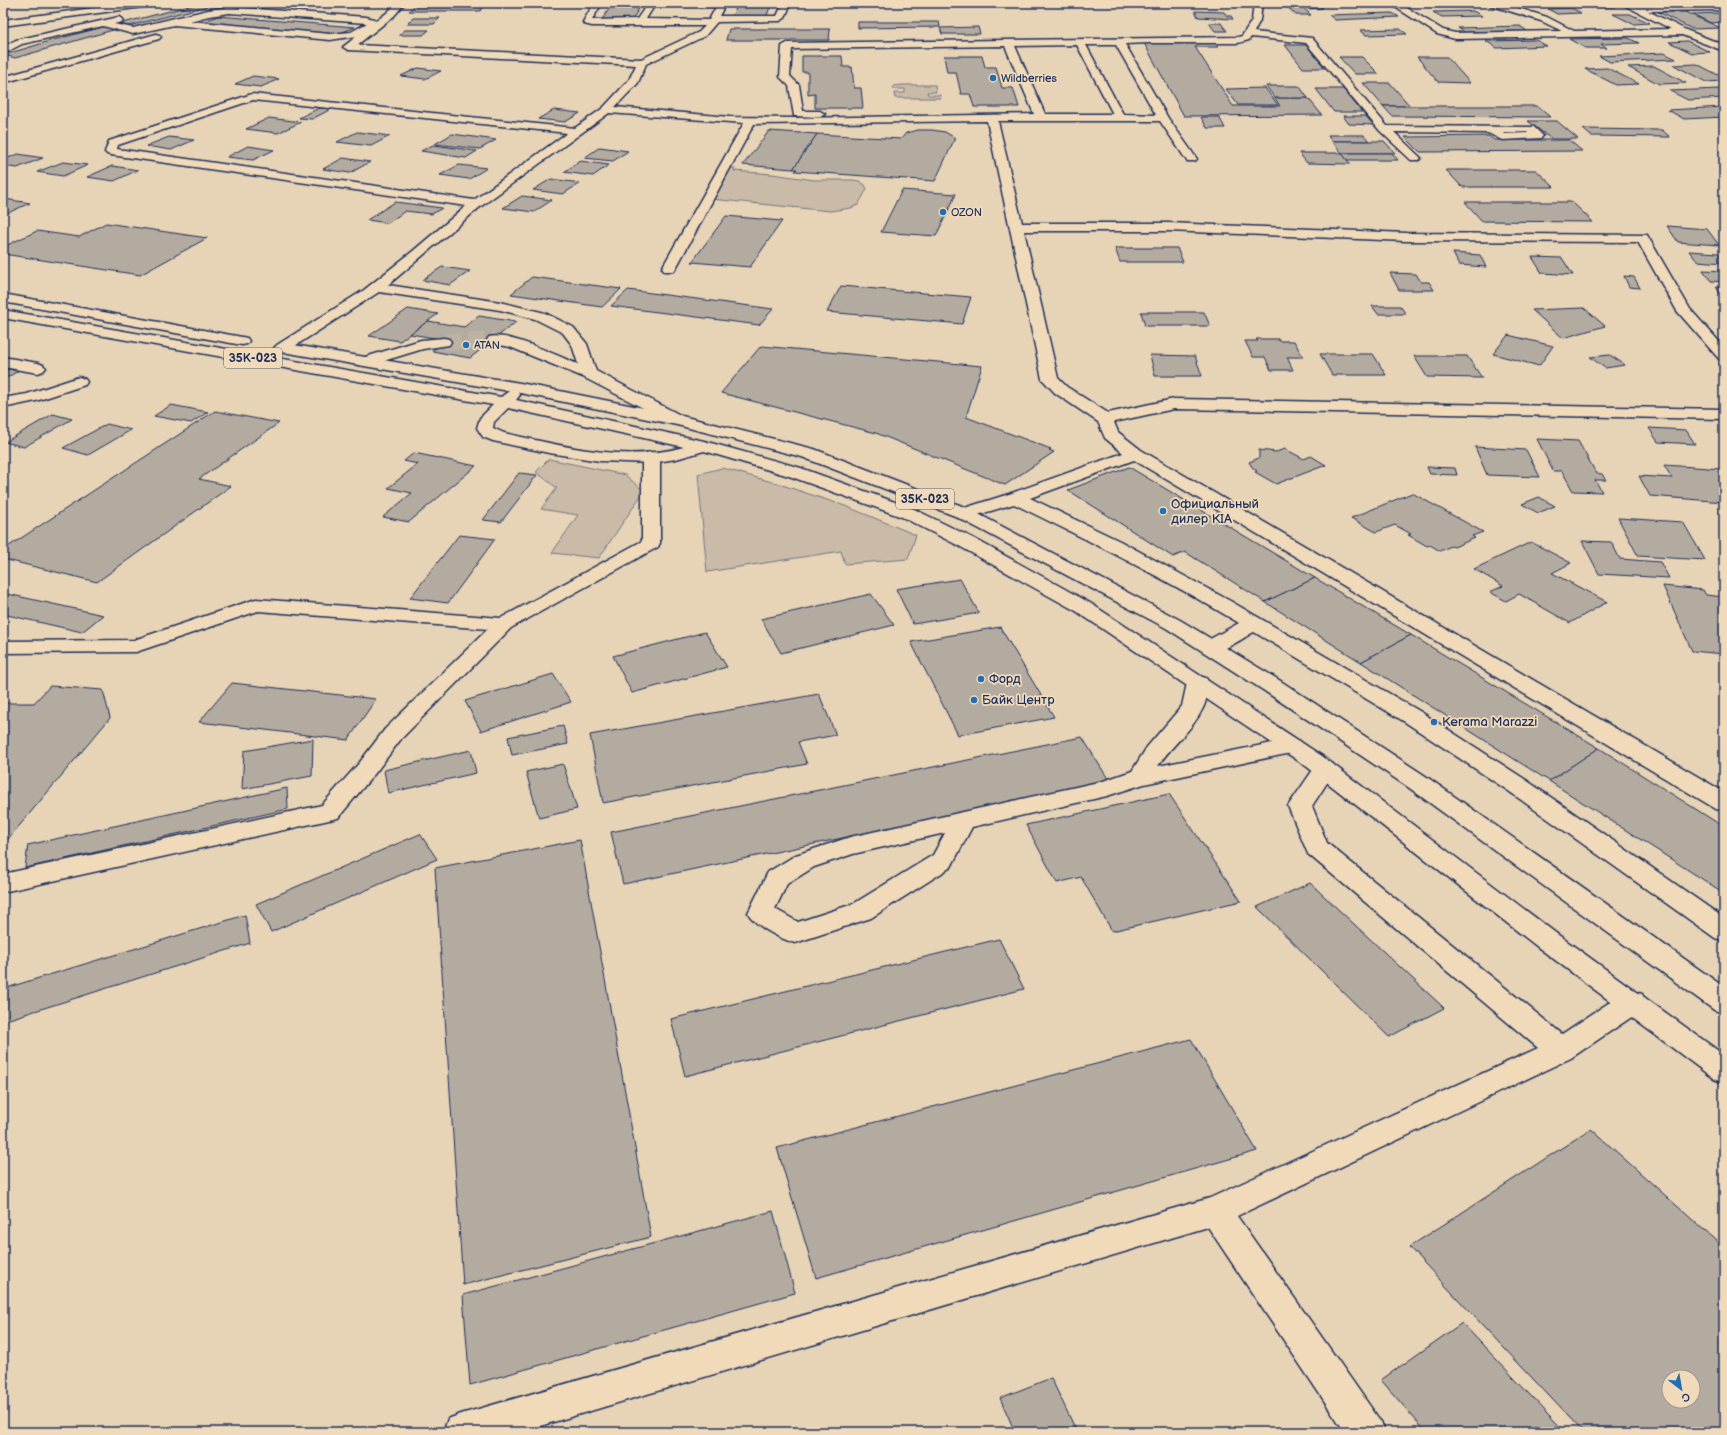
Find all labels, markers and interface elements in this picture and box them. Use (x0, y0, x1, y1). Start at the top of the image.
place label: Wildberries (1001, 72, 1058, 85)
marker: Wildberries (988, 73, 998, 83)
place label: OZON (951, 206, 982, 219)
marker: OZON (938, 207, 948, 217)
place label: ATAN (474, 339, 500, 352)
marker: ATAN (461, 340, 471, 350)
road number: 35К-023 (224, 348, 282, 368)
road number: 35К-023 (896, 489, 954, 509)
place label: Официальный дилер KIA (1171, 496, 1259, 527)
marker: Официальный дилер KIA (1158, 506, 1168, 516)
place label: Форд (989, 671, 1021, 687)
marker: Форд (976, 674, 986, 684)
place label: Байк Центр (982, 692, 1055, 708)
marker: Байк Центр (969, 695, 979, 705)
place label: Kerama Marazzi (1442, 714, 1537, 730)
marker: Kerama Marazzi (1429, 717, 1439, 727)
north arrow (1661, 1369, 1701, 1409)
text: С (1679, 1390, 1693, 1405)

